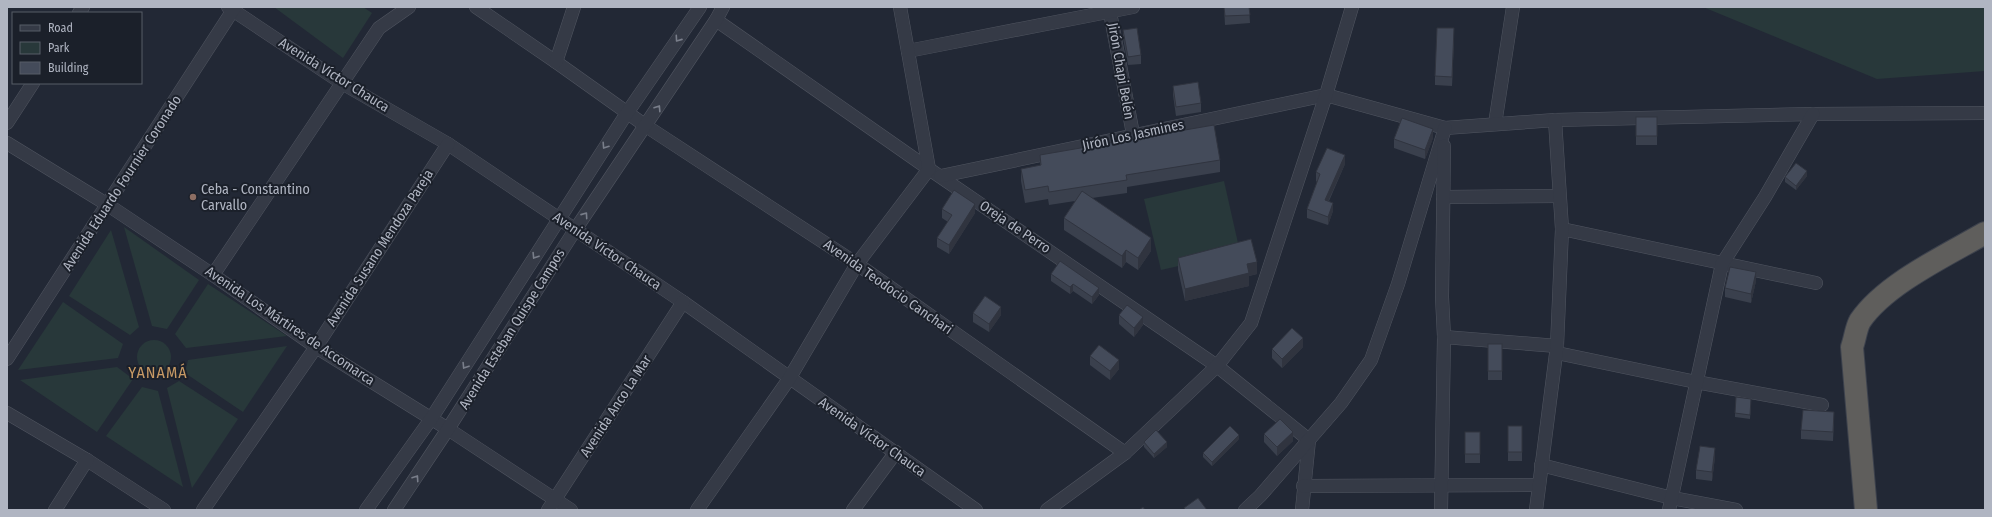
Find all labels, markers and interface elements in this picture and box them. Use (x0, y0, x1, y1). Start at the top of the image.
legend (12, 12, 142, 84)
text: Road (48, 21, 73, 35)
street label: Jirón Chapi Belén (1104, 21, 1138, 121)
street label: Avenida Víctor Chauca (276, 34, 392, 116)
one-way arrow (675, 35, 683, 42)
text: Park (48, 41, 70, 55)
text: Building (48, 61, 89, 75)
street label: Avenida Eduardo Fournier Coronado (59, 92, 185, 274)
one-way arrow (654, 105, 661, 112)
street label: Jirón Los Jasmines (1081, 116, 1185, 154)
one-way arrow (603, 142, 610, 149)
street label: Avenida Susano Mendoza Pareja (323, 166, 437, 330)
place label: Ceba - Constantino Carvallo (201, 181, 310, 214)
marker: Ceba - Constantino Carvallo (188, 192, 198, 202)
street label: Oreja de Perro (976, 197, 1054, 257)
street label: Avenida Víctor Chauca (550, 208, 664, 294)
one-way arrow (580, 213, 587, 220)
street label: Avenida Teodocio Canchari (820, 236, 956, 338)
street label: Avenida Esteban Quispe Campos (455, 245, 569, 412)
one-way arrow (532, 252, 540, 259)
street label: Avenida Los Mártires de Accomarca (202, 263, 378, 389)
street label: Avenida Anco La Mar (577, 352, 655, 460)
one-way arrow (462, 362, 470, 369)
district label: YANAMÁ (128, 363, 188, 382)
street label: Avenida Víctor Chauca (815, 394, 929, 480)
one-way arrow (411, 475, 418, 482)

